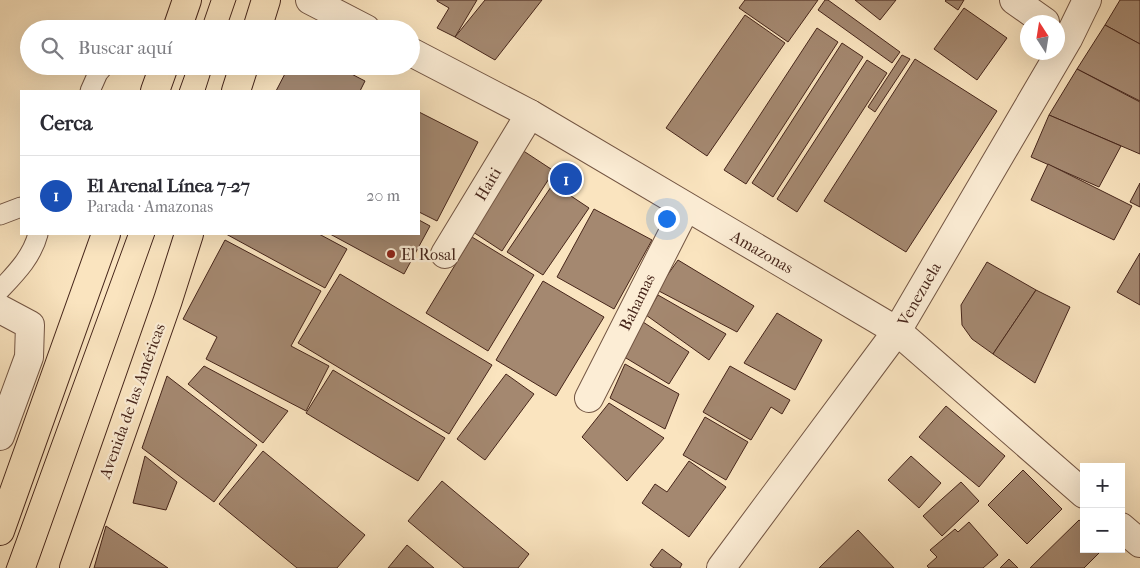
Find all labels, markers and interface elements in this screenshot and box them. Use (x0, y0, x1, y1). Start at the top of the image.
north arrow (1020, 15, 1065, 60)
search box (20, 20, 420, 75)
icon: search (38, 34, 66, 62)
text: Buscar aquí (78, 37, 172, 59)
text: Cerca (40, 111, 92, 135)
pin: 1 (550, 160, 582, 198)
street label: Haiti (471, 164, 505, 204)
text: El Arenal Línea 7-27 (87, 175, 250, 197)
text: 1 (53, 186, 59, 205)
text: 20 m (366, 186, 400, 205)
text: Parada · Amazonas (87, 197, 213, 216)
your location (654, 206, 680, 232)
street label: Amazonas (727, 226, 797, 277)
place label: El Rosal (401, 245, 456, 264)
marker: El Rosal (385, 248, 397, 260)
street label: Venezuela (893, 258, 945, 330)
street label: Bahamas (615, 270, 659, 333)
street label: Avenida de las Américas (95, 321, 169, 482)
map controls (1080, 463, 1125, 553)
button: + (1080, 463, 1125, 508)
button: − (1080, 508, 1125, 553)

